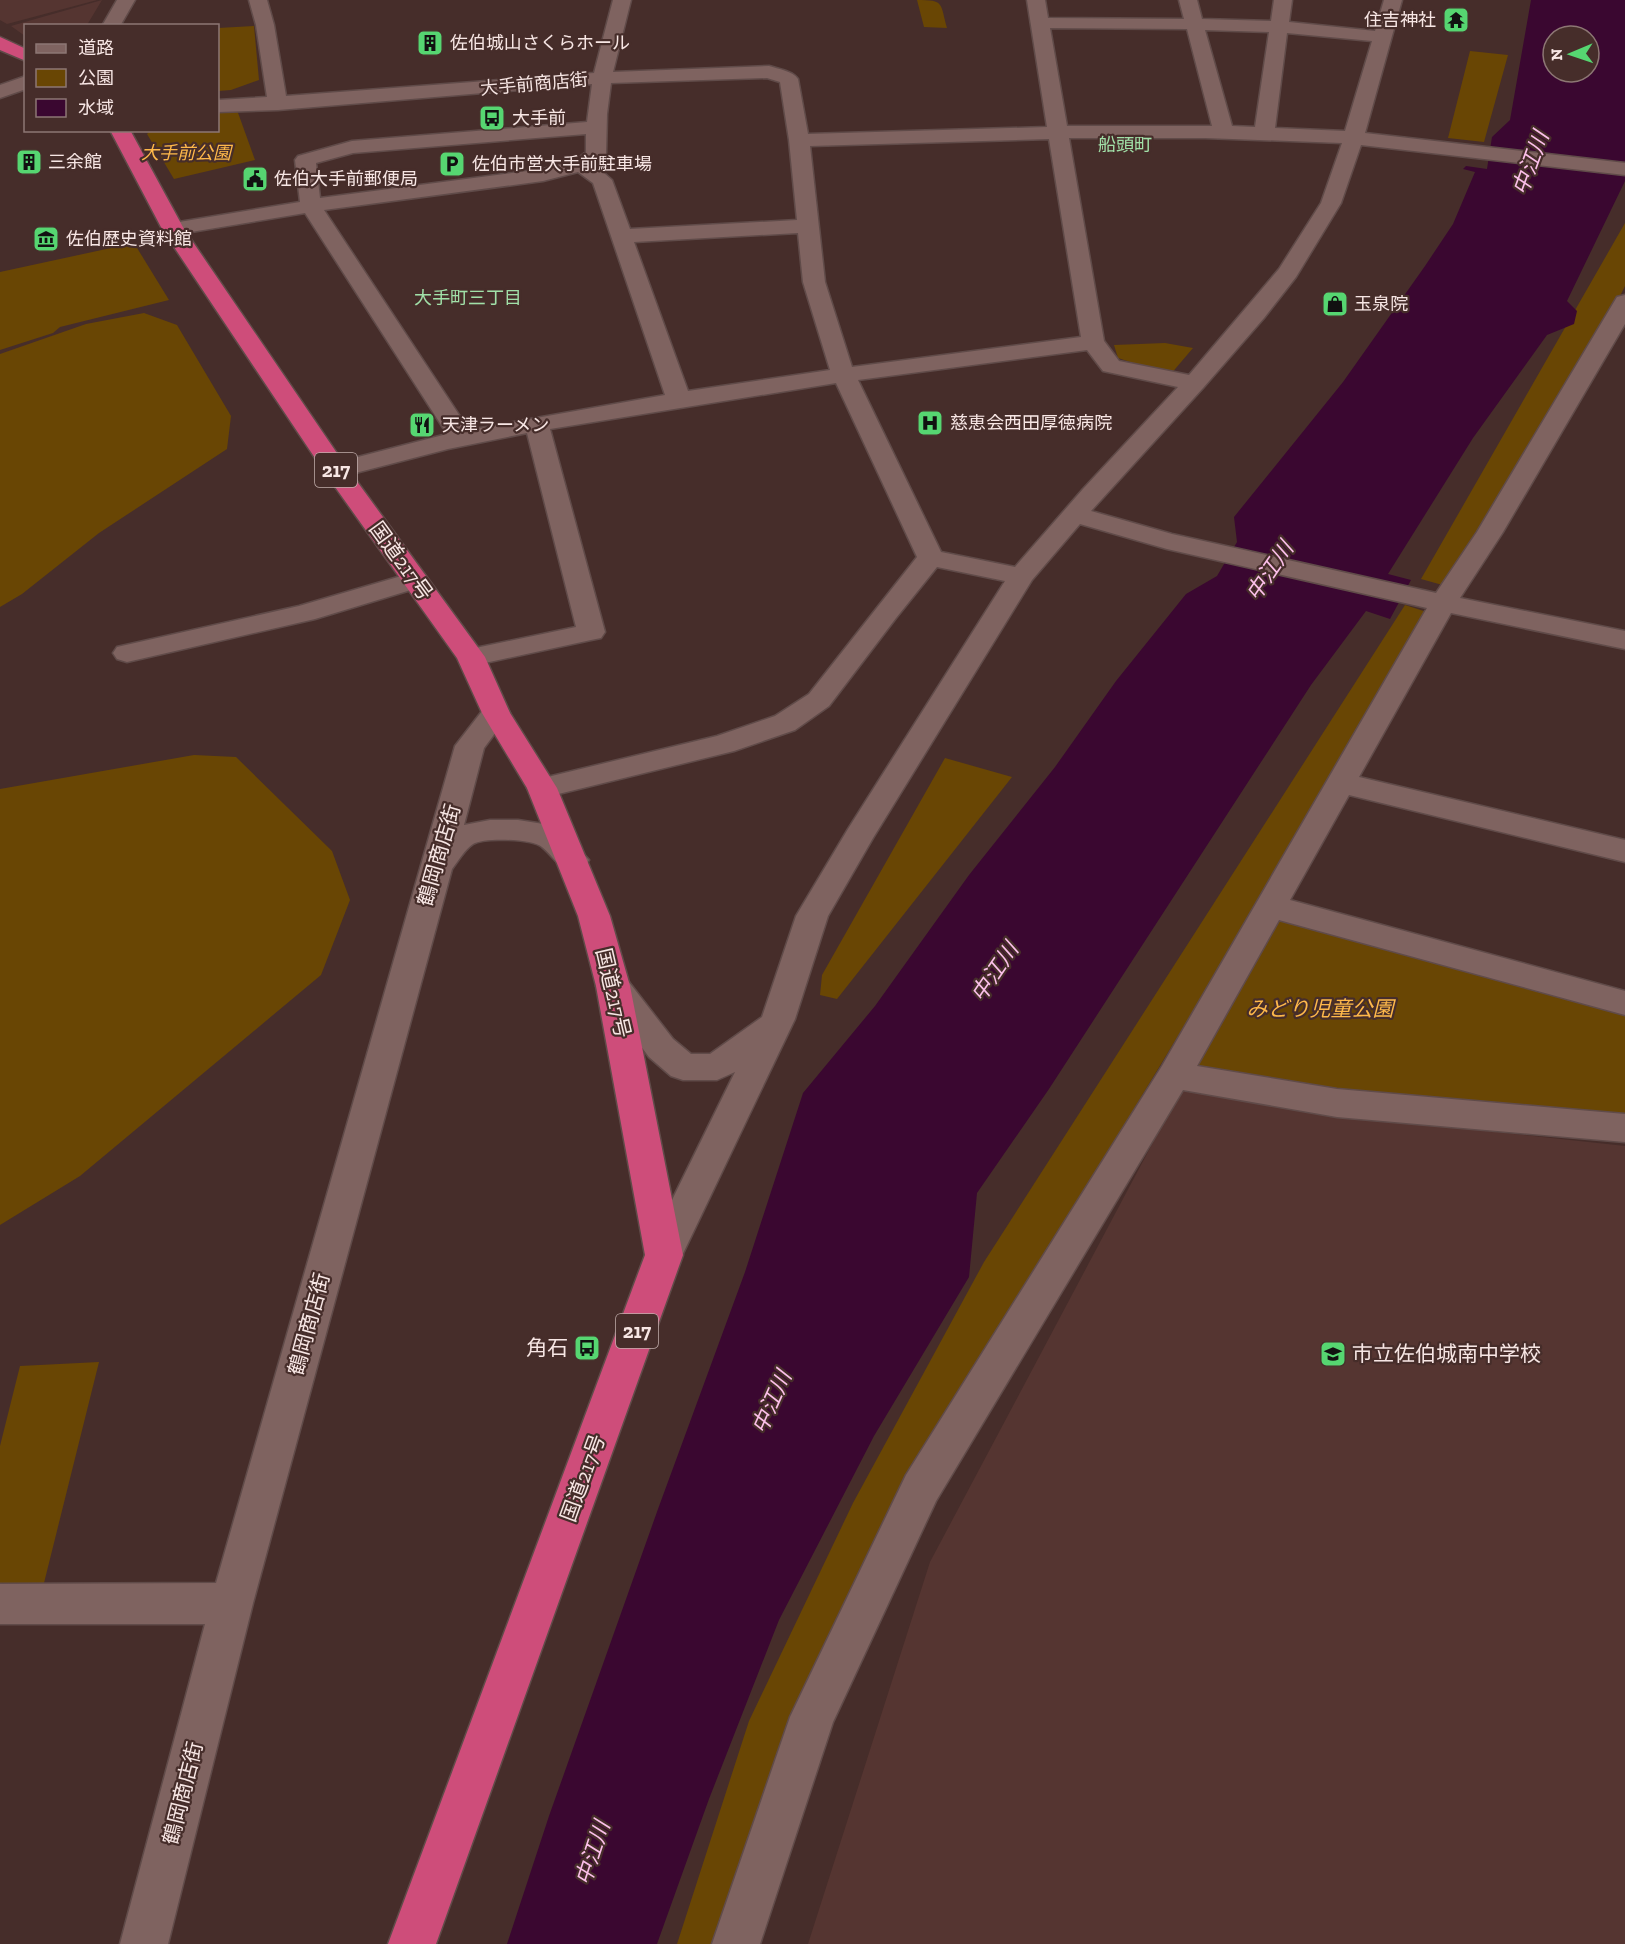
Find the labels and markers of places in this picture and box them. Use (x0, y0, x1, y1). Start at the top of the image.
temple icon: 住吉神社 (1441, 5, 1471, 35)
place label: 住吉神社 (1364, 9, 1436, 31)
building icon: 佐伯城山さくらホール (415, 28, 445, 58)
place label: 佐伯城山さくらホール (450, 32, 630, 54)
bus stop icon: 大手前 (477, 103, 507, 133)
place label: 大手前 (512, 107, 566, 129)
building icon: 三余館 (14, 147, 44, 177)
parking icon: 佐伯市営大手前駐車場 (437, 149, 467, 179)
place label: 三余館 (48, 151, 102, 173)
place label: 佐伯市営大手前駐車場 (472, 153, 652, 175)
public building icon: 佐伯大手前郵便局 (240, 164, 270, 194)
place label: 佐伯大手前郵便局 (274, 168, 418, 190)
museum icon: 佐伯歴史資料館 (31, 224, 61, 254)
place label: 佐伯歴史資料館 (66, 228, 192, 250)
shop icon: 玉泉院 (1320, 289, 1350, 319)
place label: 玉泉院 (1354, 293, 1408, 315)
hospital icon: 慈恵会西田厚徳病院 (915, 408, 945, 438)
restaurant icon: 天津ラーメン (407, 410, 437, 440)
place label: 慈恵会西田厚徳病院 (950, 412, 1112, 434)
place label: 天津ラーメン (442, 414, 549, 436)
bus stop icon: 角石 (572, 1333, 602, 1363)
place label: 角石 (526, 1335, 568, 1360)
school or university icon: 市立佐伯城南中学校 (1318, 1339, 1348, 1369)
place label: 市立佐伯城南中学校 (1352, 1341, 1541, 1366)

